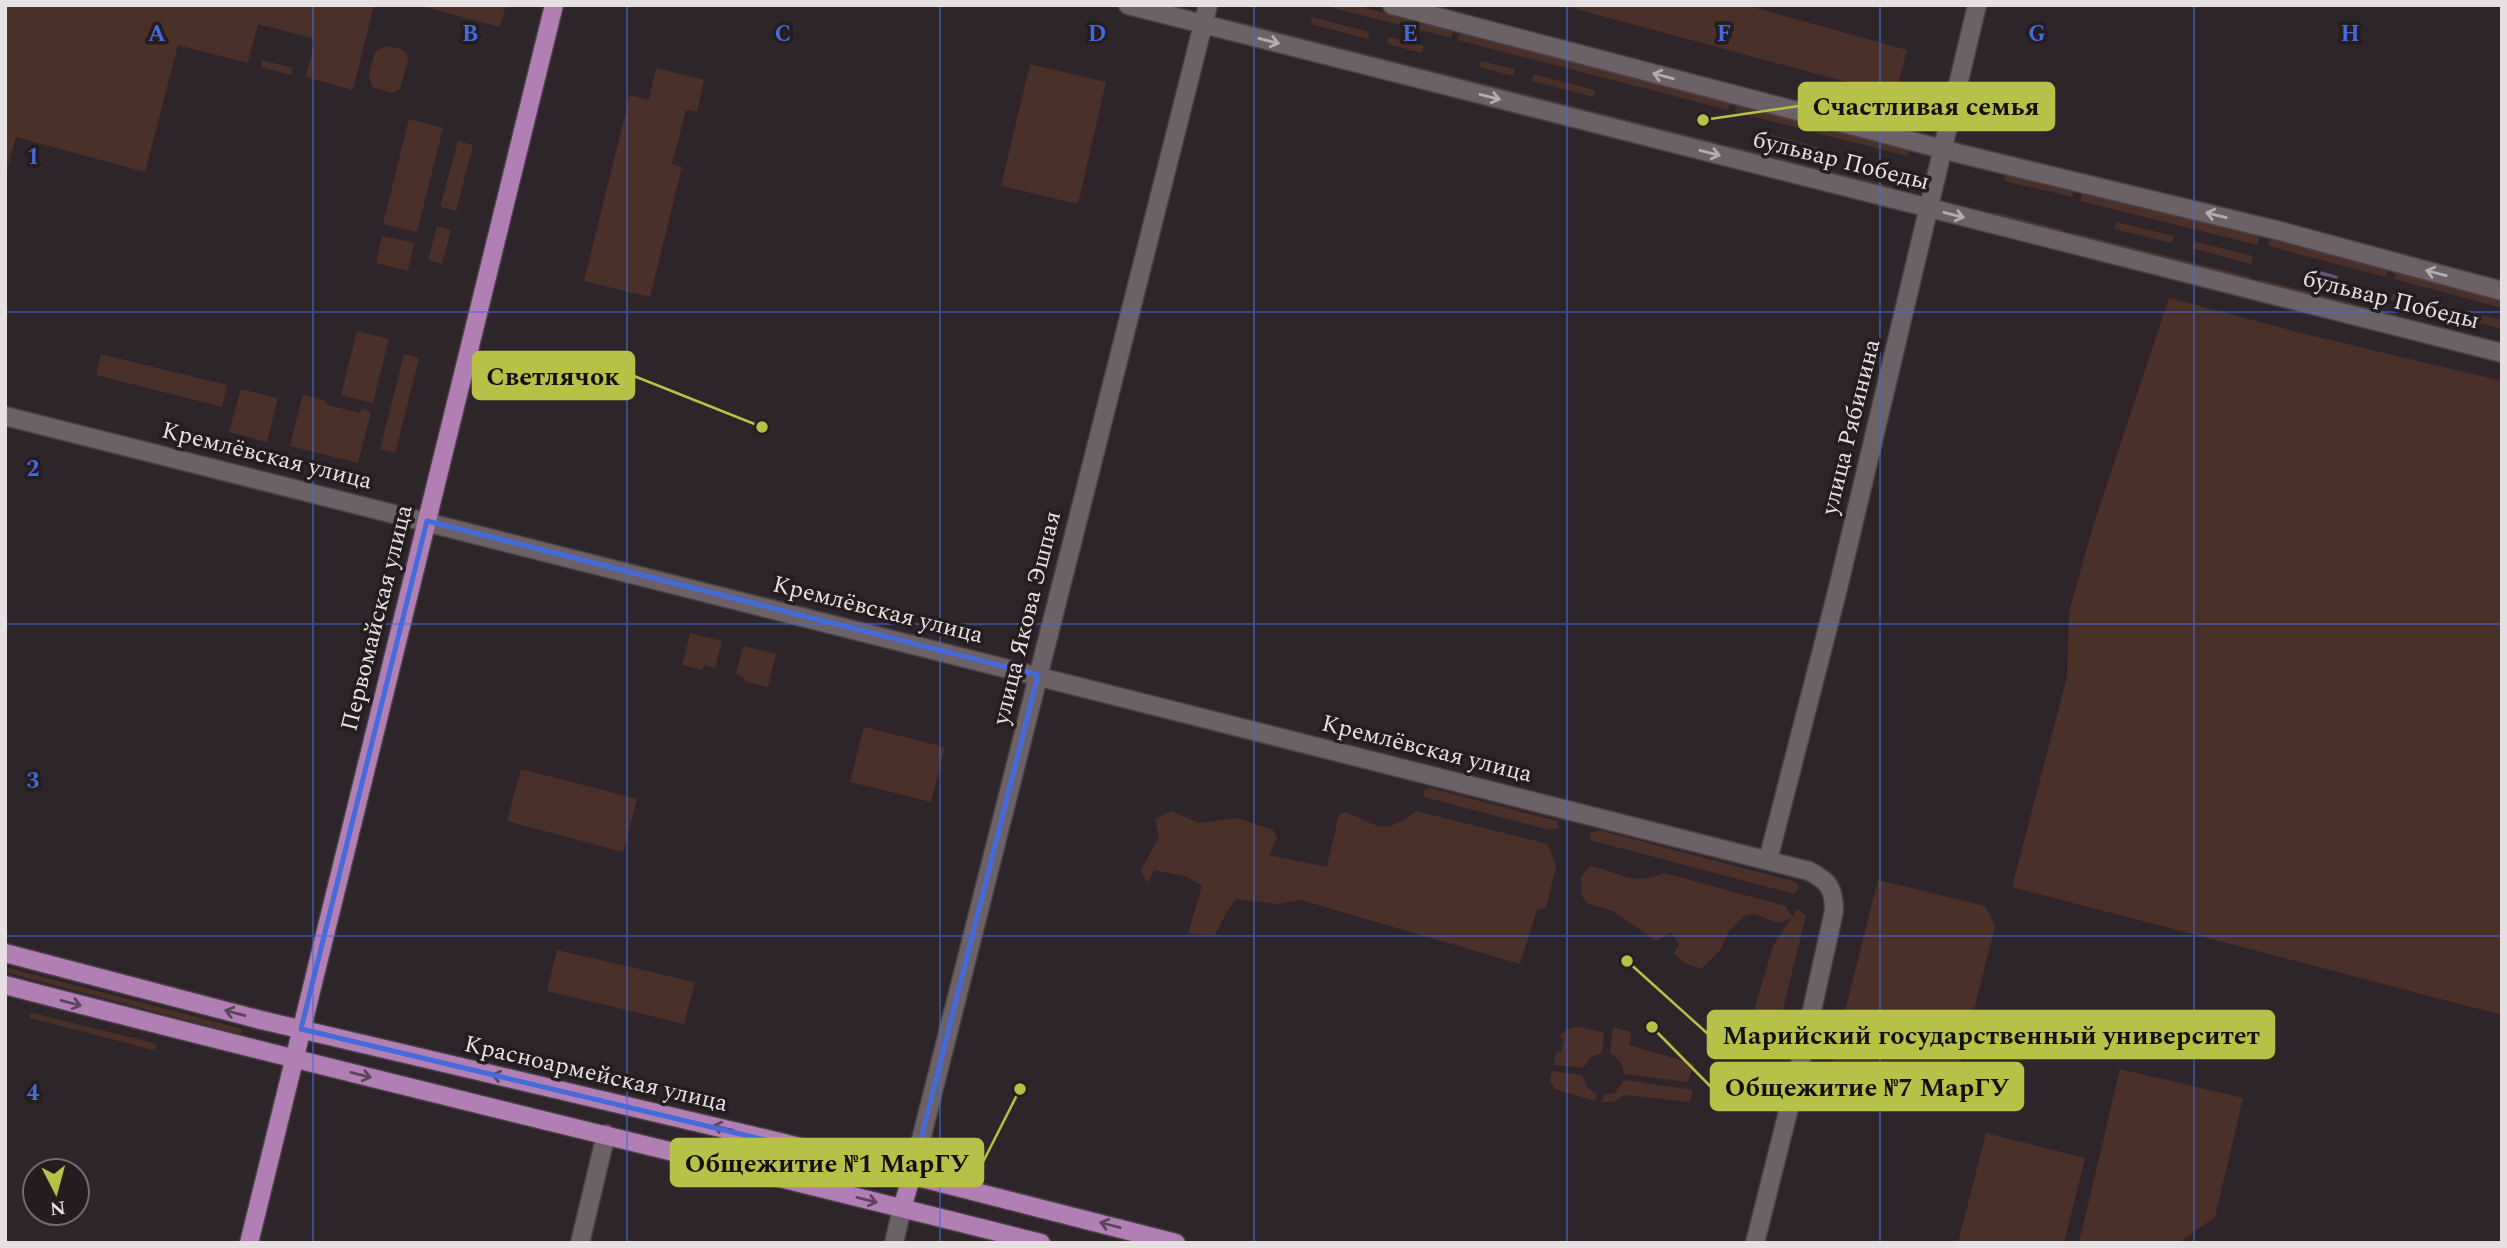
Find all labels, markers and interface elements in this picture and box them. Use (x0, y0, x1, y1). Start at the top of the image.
text: A (148, 17, 166, 52)
text: B (462, 17, 478, 52)
text: C (775, 17, 791, 52)
text: D (1088, 17, 1106, 52)
text: E (1402, 17, 1418, 52)
text: F (1717, 17, 1731, 52)
text: G (2028, 17, 2046, 52)
text: H (2340, 17, 2360, 52)
one-way arrow (1257, 35, 1280, 48)
one-way arrow (1652, 69, 1674, 82)
callout: Счастливая семья (1799, 83, 2054, 130)
text: Счастливая семья (1812, 87, 2040, 127)
one-way arrow (1478, 91, 1501, 104)
street label: бульвар Победы (1749, 122, 1933, 200)
text: 1 (27, 140, 39, 175)
one-way arrow (1698, 147, 1721, 160)
one-way arrow (2205, 208, 2228, 221)
one-way arrow (1943, 209, 1965, 222)
street label: бульвар Победы (2299, 261, 2483, 339)
one-way arrow (2425, 266, 2448, 279)
street label: улица Рябинина (1812, 335, 1890, 520)
callout: Светлячок (473, 352, 634, 399)
text: Светлячок (486, 357, 620, 397)
street label: Кремлёвская улица (158, 412, 376, 500)
text: 2 (27, 452, 40, 487)
street label: Первомайская улица (331, 501, 423, 735)
street label: улица Якова Эшпая (983, 507, 1071, 730)
street label: Кремлёвская улица (769, 566, 987, 654)
street label: Кремлёвская улица (1318, 705, 1536, 793)
text: 3 (27, 764, 40, 799)
one-way arrow (60, 997, 82, 1010)
one-way arrow (224, 1006, 247, 1019)
callout: Марийский государственный университет (1708, 1011, 2274, 1058)
text: Марийский государственный университет (1722, 1016, 2260, 1056)
street label: Красноармейская улица (461, 1026, 732, 1122)
callout: Общежитие №7 МарГУ (1711, 1063, 2023, 1110)
text: Общежитие №7 МарГУ (1725, 1068, 2010, 1108)
one-way arrow (349, 1069, 371, 1082)
one-way arrow (491, 1070, 514, 1083)
text: 4 (27, 1076, 40, 1111)
one-way arrow (712, 1121, 735, 1135)
callout: Общежитие №1 МарГУ (671, 1139, 983, 1186)
text: Общежитие №1 МарГУ (685, 1144, 970, 1184)
north arrow (21, 1157, 91, 1227)
text: N (48, 1192, 67, 1223)
one-way arrow (855, 1194, 878, 1207)
one-way arrow (1099, 1218, 1122, 1231)

